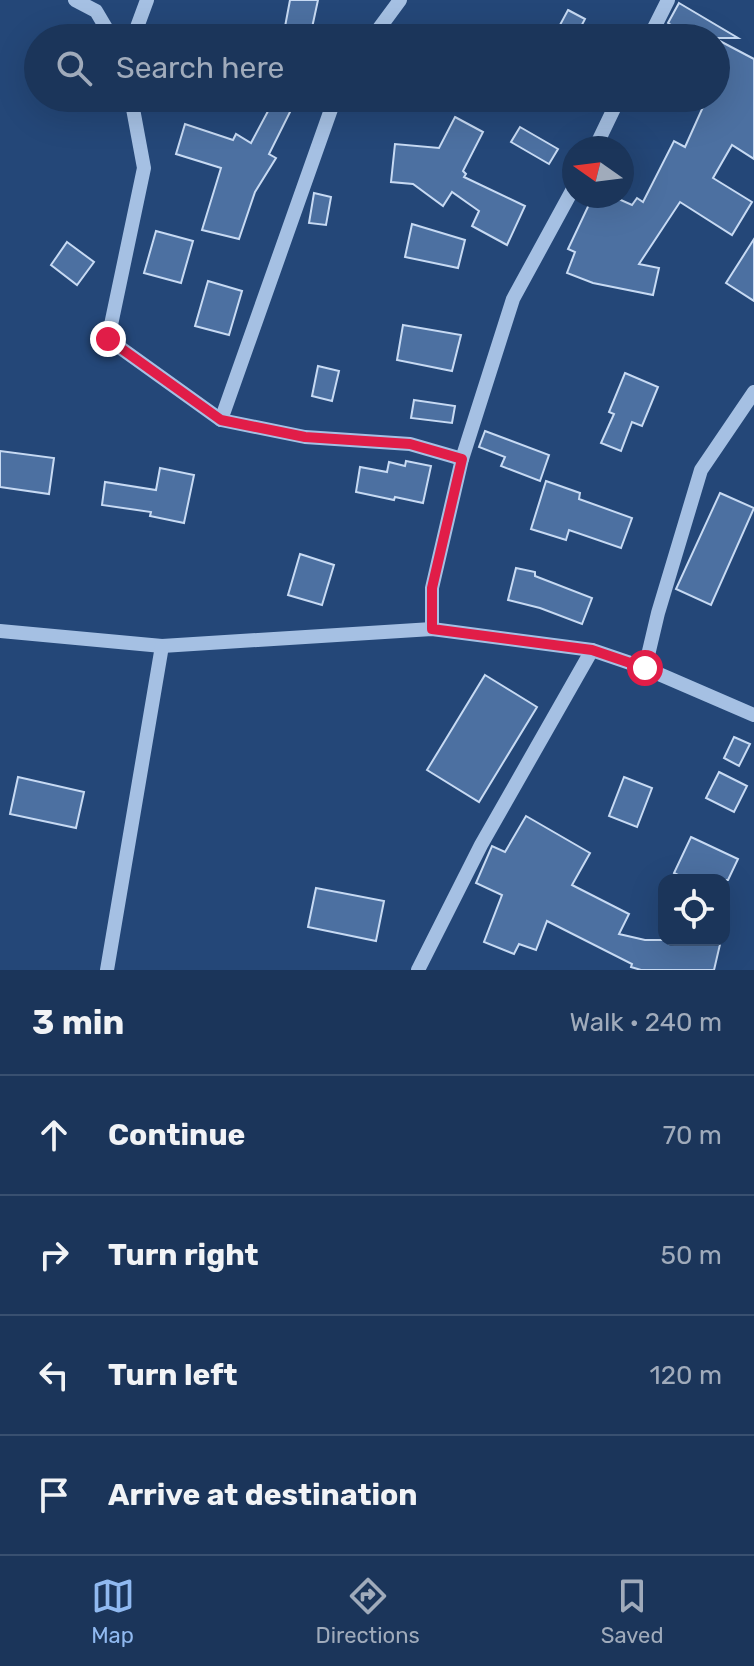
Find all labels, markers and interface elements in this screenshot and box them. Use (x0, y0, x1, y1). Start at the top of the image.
search box (24, 24, 730, 112)
icon: search (52, 46, 96, 90)
text: Search here (116, 50, 284, 86)
north arrow (562, 136, 634, 208)
route end (90, 321, 126, 357)
route start (627, 650, 663, 686)
map controls (658, 874, 730, 946)
button: locate (658, 874, 730, 946)
text: 3 min (32, 1002, 124, 1043)
text: Walk · 240 m (569, 1007, 722, 1038)
icon: ahead (32, 1113, 76, 1157)
text: Continue (108, 1117, 245, 1153)
text: 70 m (663, 1120, 722, 1151)
icon: right (32, 1233, 76, 1277)
text: Turn right (108, 1237, 259, 1273)
text: 50 m (661, 1240, 722, 1271)
icon: left (32, 1353, 76, 1397)
text: Turn left (108, 1357, 238, 1393)
text: 120 m (650, 1360, 722, 1391)
icon: arrive (32, 1473, 76, 1517)
text: Arrive at destination (108, 1477, 418, 1513)
tab: Map (91, 1574, 135, 1649)
tab: Directions (316, 1574, 420, 1649)
tab: Saved (601, 1574, 664, 1649)

